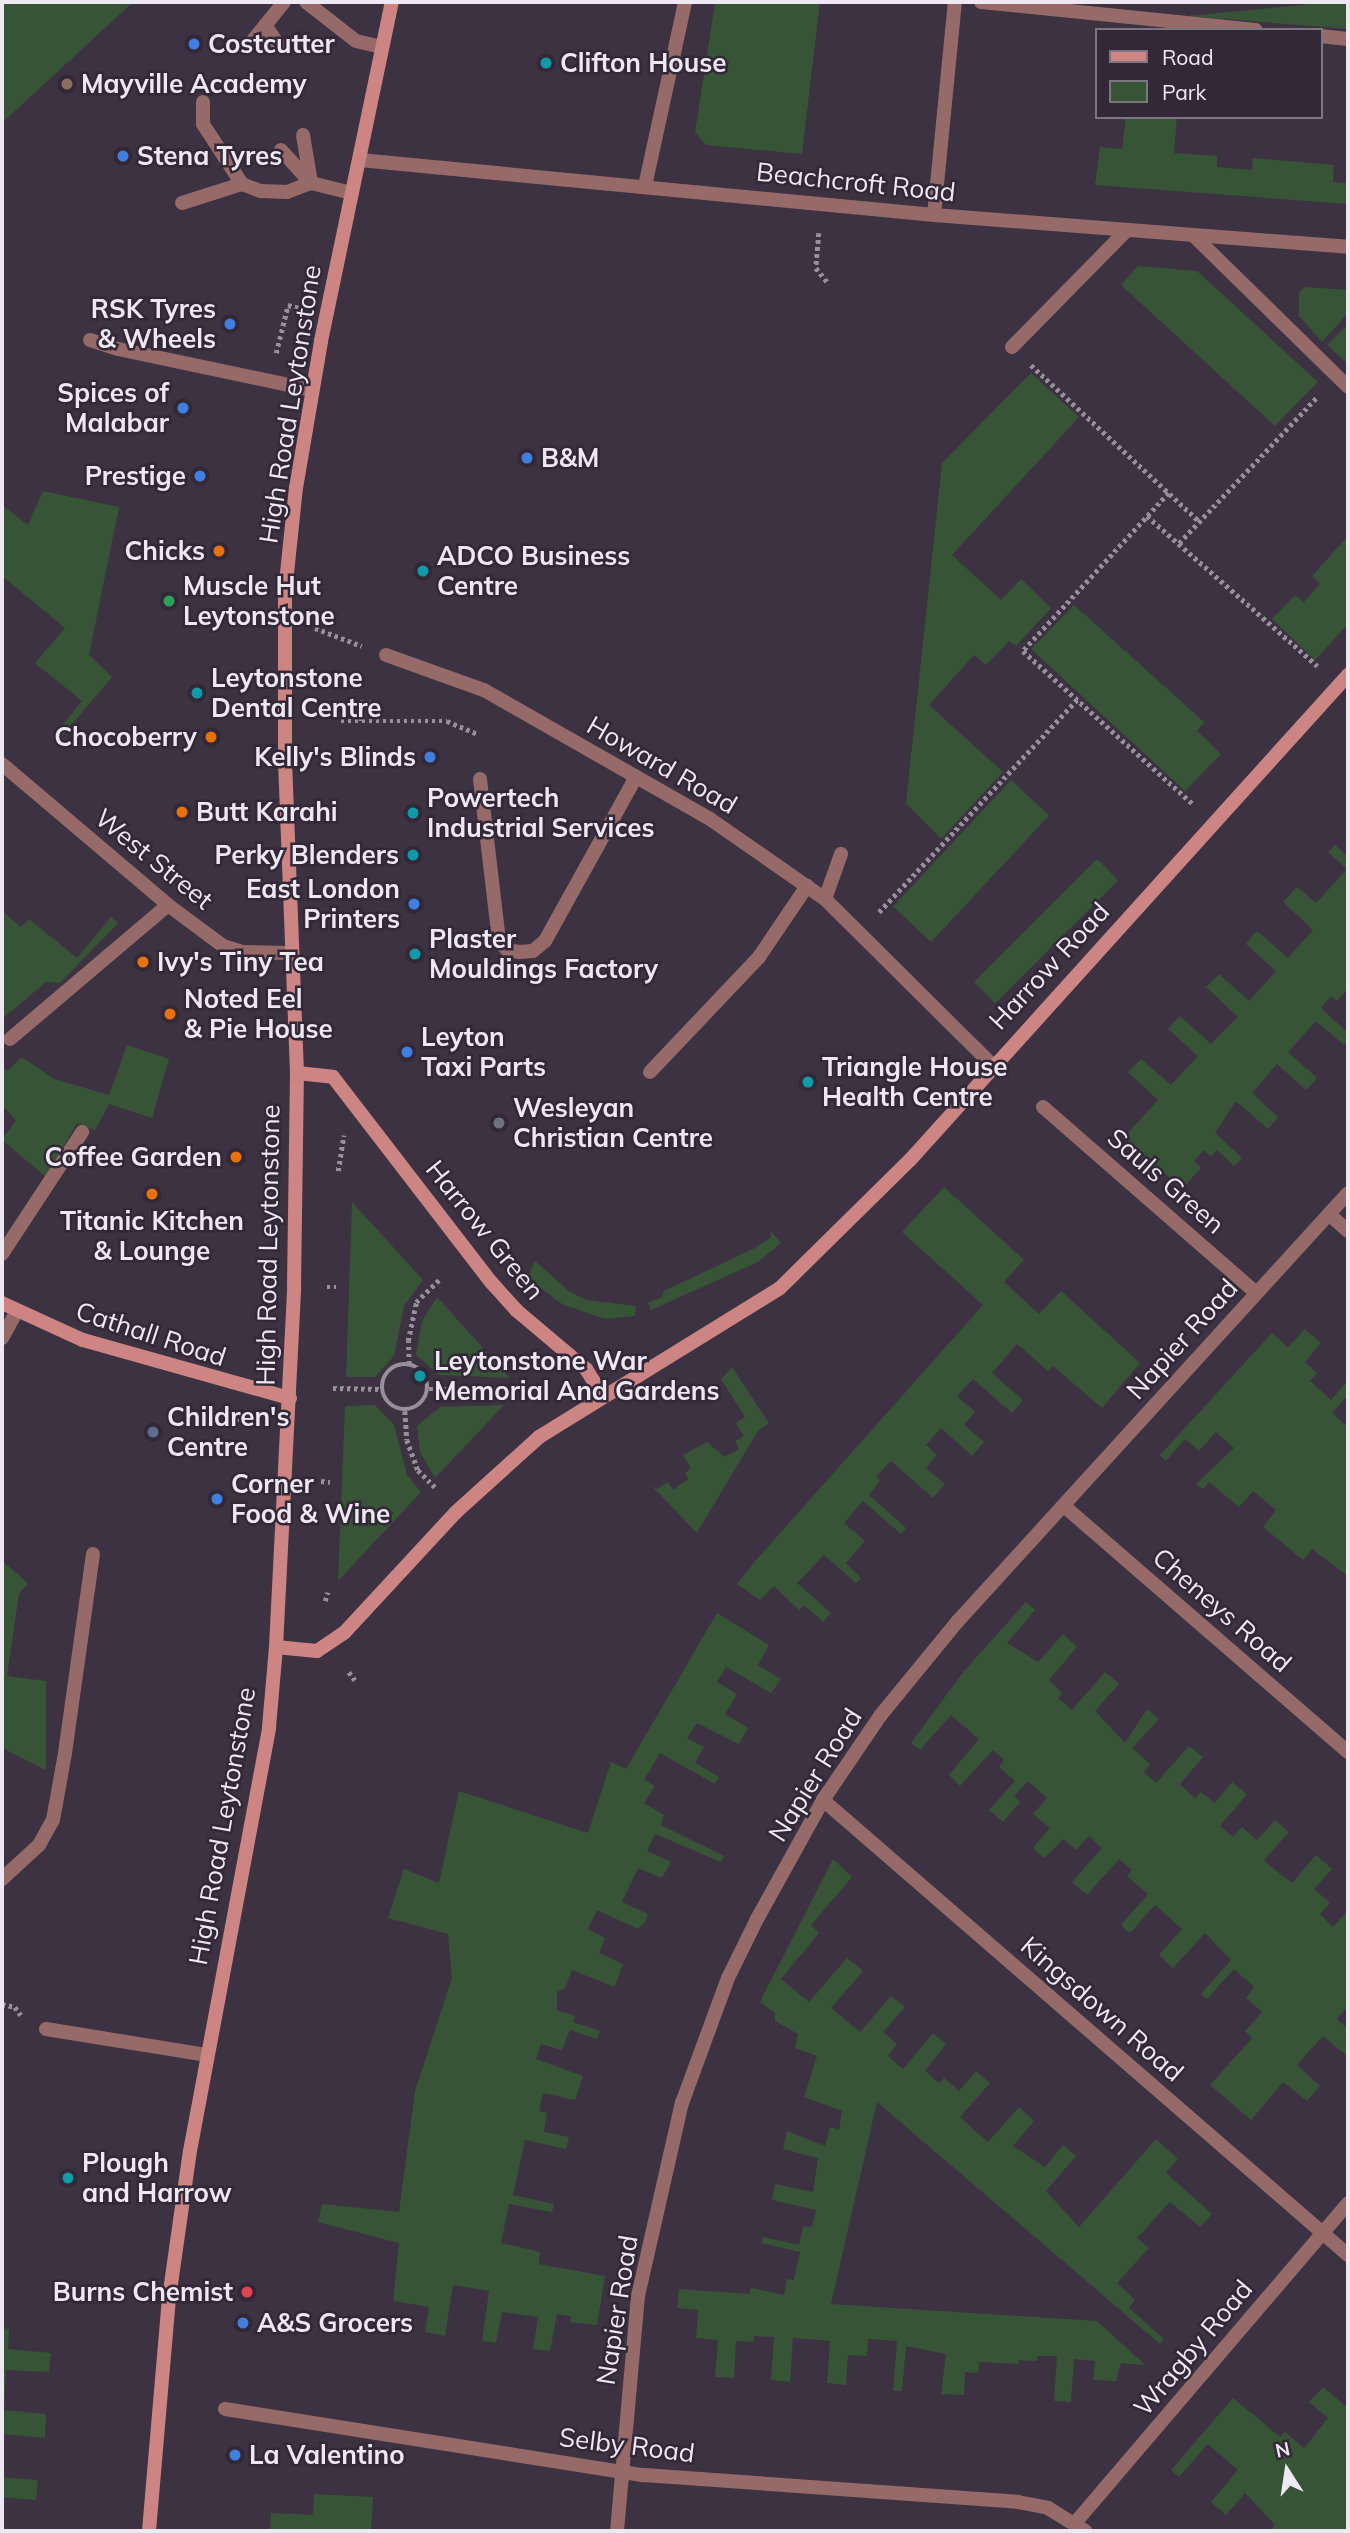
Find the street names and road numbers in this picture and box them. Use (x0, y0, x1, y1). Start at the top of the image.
street label: Beachcroft Road (755, 156, 957, 208)
street label: High Road Leytonstone (253, 263, 327, 545)
street label: Howard Road (581, 710, 743, 820)
street label: West Street (89, 802, 219, 916)
street label: Harrow Road (982, 896, 1116, 1036)
street label: High Road Leytonstone (250, 1104, 286, 1386)
street label: Sauls Green (1101, 1122, 1231, 1240)
street label: Harrow Green (419, 1154, 551, 1306)
street label: Napier Road (1120, 1272, 1244, 1406)
street label: Cathall Road (72, 1295, 230, 1373)
street label: Cheneys Road (1146, 1541, 1298, 1679)
street label: High Road Leytonstone (182, 1685, 262, 1967)
street label: Napier Road (762, 1703, 868, 1847)
street label: Kingsdown Road (1014, 1930, 1190, 2088)
street label: Napier Road (590, 2233, 644, 2387)
street label: Wragby Road (1127, 2274, 1259, 2422)
street label: Selby Road (557, 2421, 697, 2469)

